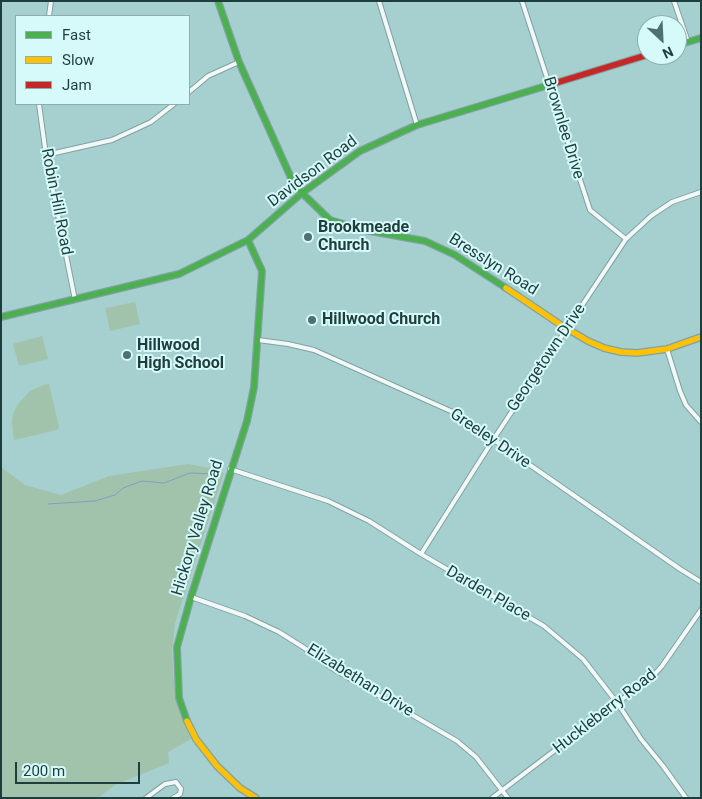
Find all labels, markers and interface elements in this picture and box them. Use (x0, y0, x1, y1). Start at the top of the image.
legend (15, 15, 190, 105)
north arrow (637, 15, 687, 65)
text: Fast (62, 26, 91, 44)
text: N (660, 43, 676, 62)
text: Slow (62, 51, 94, 69)
street label: Brownlee Drive (538, 75, 588, 181)
text: Jam (62, 76, 92, 94)
street label: Davidson Road (265, 132, 361, 212)
street label: Robin Hill Road (36, 147, 76, 257)
place label: Brookmeade Church (318, 218, 409, 256)
street label: Bresslyn Road (445, 230, 541, 300)
marker: Brookmeade Church (302, 231, 314, 243)
street label: Georgetown Drive (504, 300, 590, 416)
place label: Hillwood Church (322, 310, 440, 330)
marker: Hillwood Church (306, 314, 318, 326)
place label: Hillwood High School (137, 336, 224, 374)
marker: Hillwood High School (121, 349, 133, 361)
street label: Greeley Drive (446, 405, 534, 473)
street label: Hickory Valley Road (168, 458, 228, 598)
street label: Darden Place (442, 562, 534, 626)
street label: Elizabethan Drive (303, 640, 417, 722)
street label: Huckleberry Road (550, 666, 660, 758)
scale bar (18, 752, 142, 784)
text: 200 m (23, 762, 65, 780)

